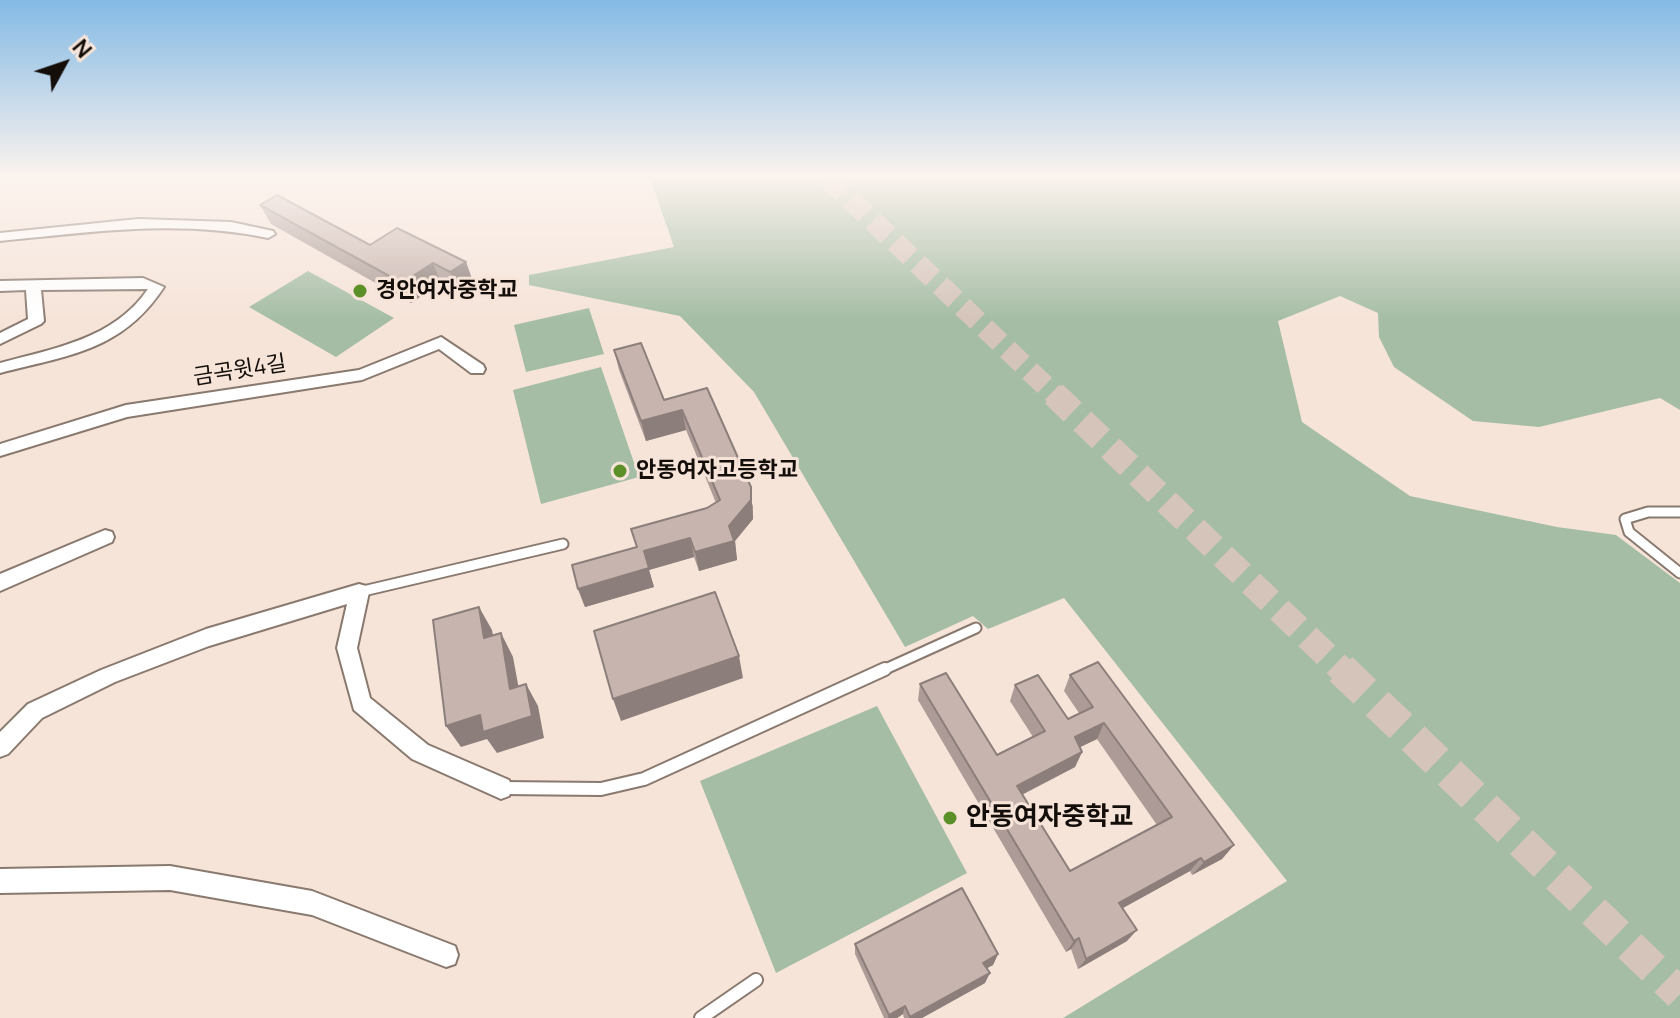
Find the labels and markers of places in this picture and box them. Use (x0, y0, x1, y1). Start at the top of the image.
place label: 경안여자중학교 (376, 278, 518, 304)
marker: 경안여자중학교 (351, 282, 369, 300)
place label: 안동여자고등학교 (636, 458, 798, 484)
marker: 안동여자고등학교 (611, 462, 629, 480)
place label: 안동여자중학교 (966, 802, 1133, 834)
marker: 안동여자중학교 (941, 809, 959, 827)

